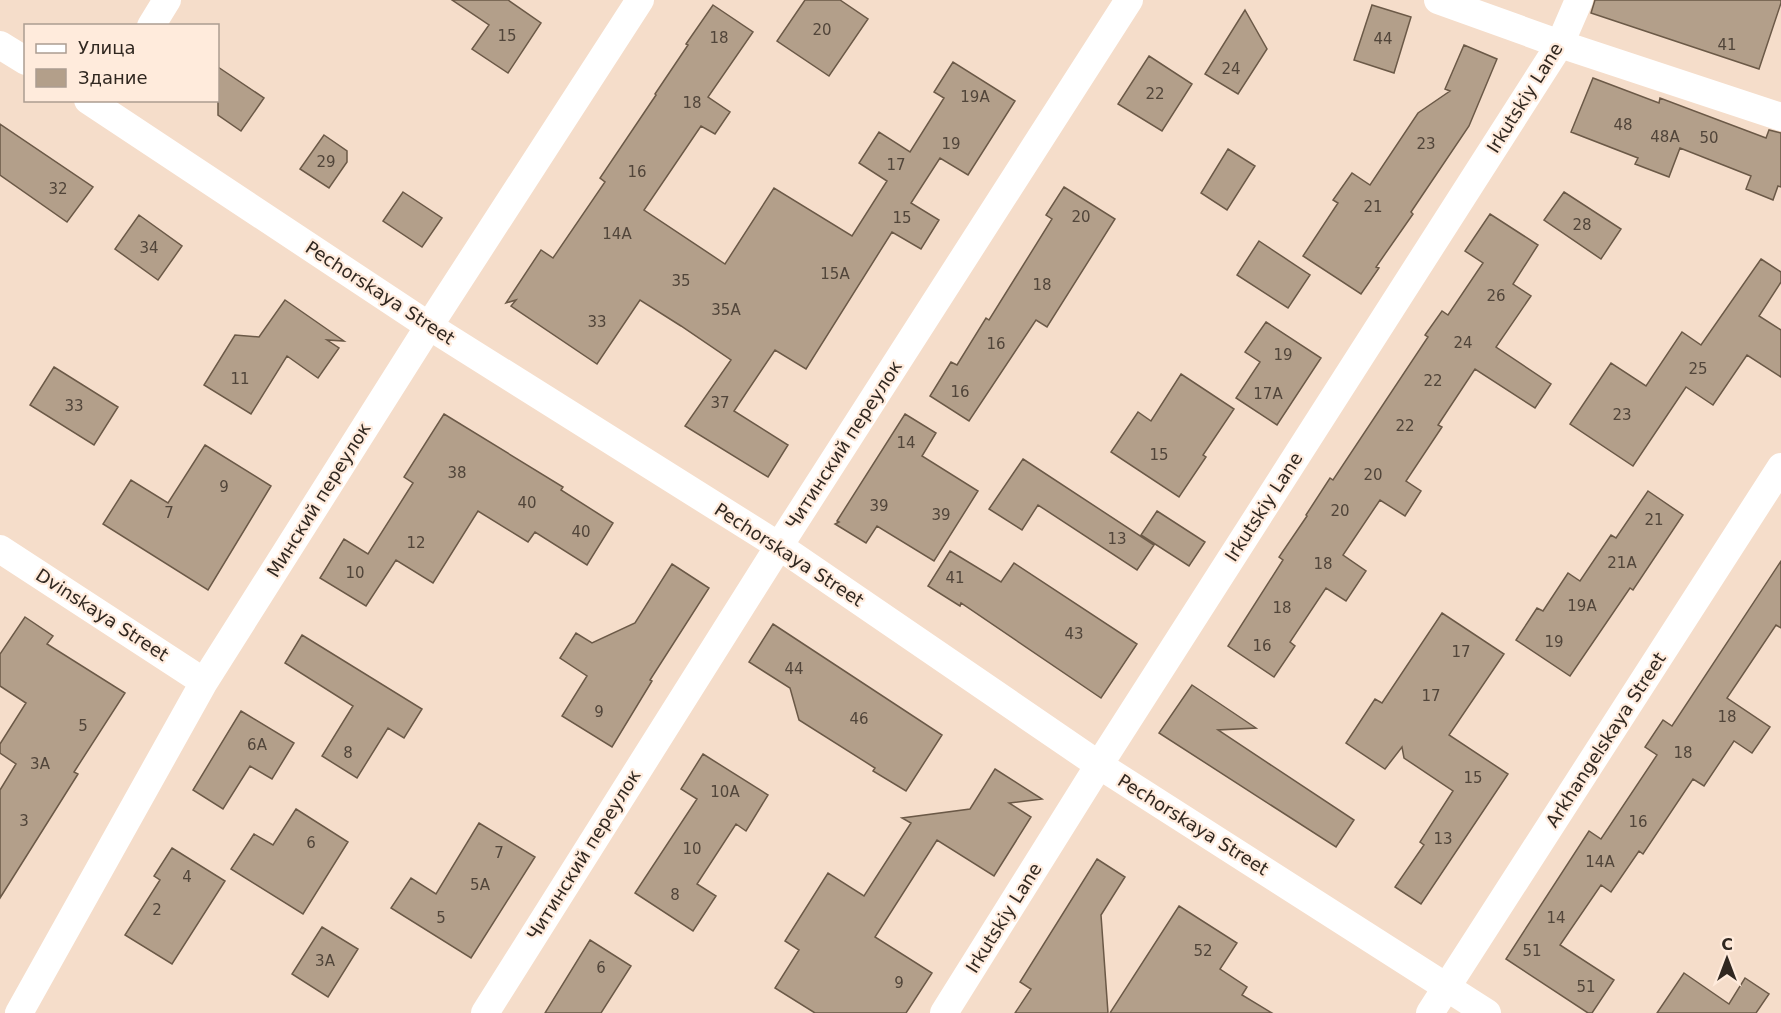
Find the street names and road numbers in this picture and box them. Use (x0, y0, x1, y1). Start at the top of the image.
street label: Irkutskiy Lane (1482, 39, 1567, 157)
street label: Pechorskaya Street (302, 236, 459, 349)
street label: Читинский переулок (781, 356, 906, 533)
street label: Минский переулок (262, 418, 375, 581)
street label: Irkutskiy Lane (1221, 448, 1307, 565)
street label: Pechorskaya Street (711, 498, 868, 611)
street label: Dvinskaya Street (32, 564, 172, 665)
street label: Arkhangelskaya Street (1541, 648, 1670, 831)
street label: Читинский переулок (522, 765, 645, 944)
street label: Pechorskaya Street (1114, 770, 1272, 879)
street label: Irkutskiy Lane (961, 859, 1046, 977)

